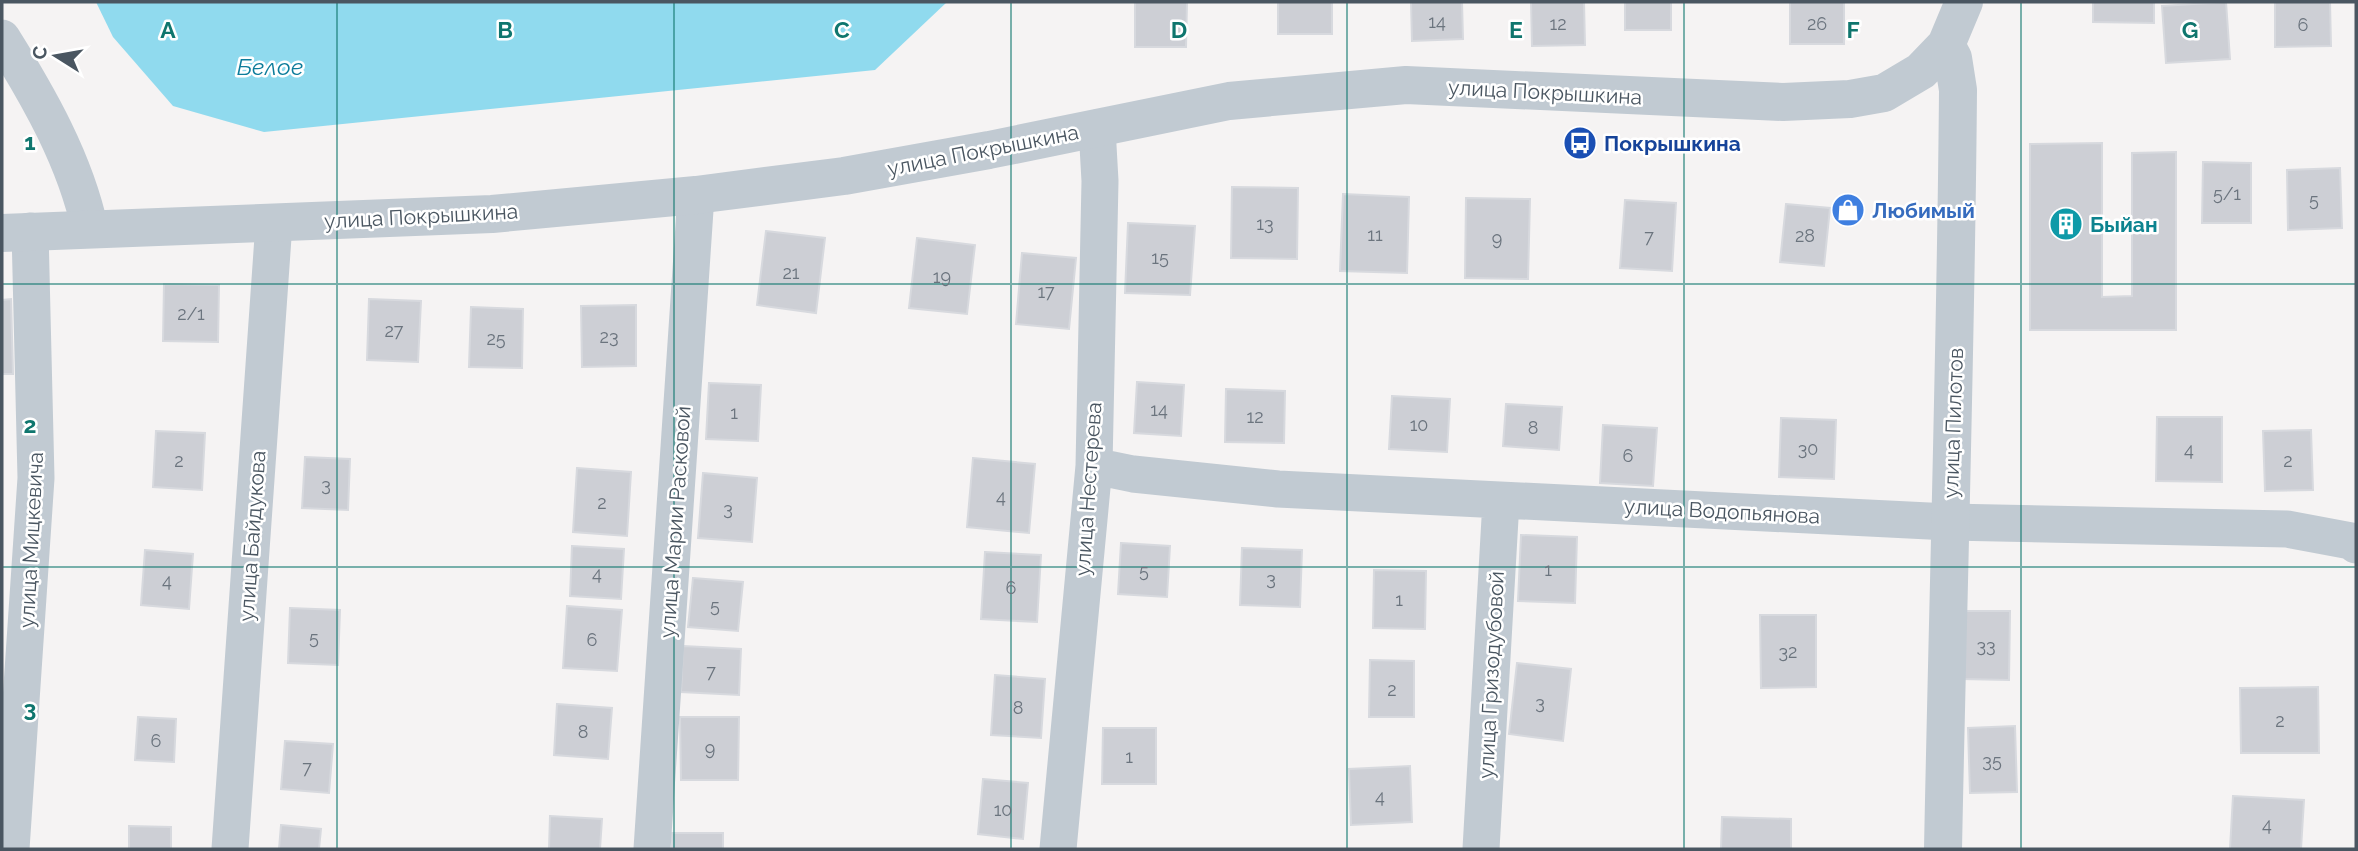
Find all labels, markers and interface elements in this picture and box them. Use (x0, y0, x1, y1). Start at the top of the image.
house number: 14 (1428, 11, 1446, 32)
house number: 12 (1549, 13, 1567, 34)
house number: 26 (1807, 13, 1827, 34)
house number: 6 (2298, 14, 2309, 35)
text: A (160, 16, 176, 43)
text: B (497, 16, 513, 43)
text: C (834, 16, 850, 43)
text: D (1171, 16, 1187, 43)
text: E (1509, 16, 1523, 43)
text: F (1846, 16, 1860, 43)
text: G (2182, 16, 2198, 43)
north arrow (21, 21, 91, 91)
text: С (27, 44, 51, 61)
water label: Белое (237, 53, 303, 80)
street label: улица Покрышкина (1447, 74, 1643, 110)
street label: улица Покрышкина (885, 119, 1081, 181)
bus stop icon: Покрышкина (1561, 124, 1599, 162)
text: 1 (24, 128, 36, 155)
place label: Покрышкина (1604, 131, 1741, 156)
house number: 5/1 (2213, 183, 2241, 204)
house number: 5 (2309, 189, 2319, 210)
shop icon: Любимый (1829, 191, 1867, 229)
street label: улица Покрышкина (323, 198, 519, 234)
place label: Любимый (1872, 198, 1975, 223)
building icon: Быйан (2047, 205, 2085, 243)
place label: Быйан (2090, 212, 2158, 237)
house number: 13 (1256, 213, 1274, 234)
house number: 11 (1367, 224, 1383, 245)
house number: 28 (1795, 225, 1815, 246)
house number: 7 (1644, 226, 1654, 247)
house number: 9 (1492, 228, 1502, 249)
house number: 15 (1151, 247, 1169, 268)
house number: 21 (782, 262, 800, 283)
house number: 19 (933, 266, 951, 287)
house number: 17 (1037, 281, 1055, 302)
house number: 2/1 (177, 303, 205, 324)
house number: 27 (384, 320, 404, 341)
house number: 23 (600, 326, 619, 347)
house number: 25 (486, 328, 506, 349)
street label: улица Пилотов (1938, 347, 1968, 499)
house number: 14 (1150, 399, 1168, 420)
street label: улица Нестерева (1069, 401, 1107, 577)
house number: 1 (730, 402, 738, 423)
street label: улица Марии Расковой (654, 405, 696, 639)
house number: 12 (1246, 406, 1264, 427)
text: 2 (24, 411, 36, 438)
house number: 10 (1410, 414, 1428, 435)
house number: 8 (1528, 417, 1538, 438)
house number: 30 (1798, 438, 1818, 459)
house number: 4 (2184, 439, 2194, 460)
house number: 6 (1623, 445, 1634, 466)
house number: 2 (174, 450, 184, 471)
street label: улица Байдукова (234, 450, 270, 622)
house number: 2 (2283, 450, 2293, 471)
street label: улица Мицкевича (14, 451, 48, 629)
house number: 3 (321, 474, 331, 495)
house number: 4 (996, 486, 1006, 507)
house number: 2 (597, 492, 607, 513)
street label: улица Водопьянова (1623, 493, 1821, 529)
house number: 3 (723, 498, 733, 519)
house number: 1 (1544, 559, 1552, 580)
house number: 5 (1139, 560, 1149, 581)
house number: 4 (592, 563, 602, 584)
house number: 3 (1266, 568, 1276, 589)
house number: 4 (162, 570, 172, 591)
street label: улица Гризодубовой (1473, 570, 1509, 780)
house number: 6 (1006, 577, 1017, 598)
house number: 1 (1395, 589, 1403, 610)
house number: 5 (710, 595, 720, 616)
house number: 5 (309, 627, 319, 648)
house number: 6 (587, 629, 598, 650)
house number: 33 (1976, 635, 1996, 656)
house number: 32 (1779, 641, 1798, 662)
house number: 7 (706, 661, 716, 682)
house number: 2 (1387, 679, 1397, 700)
house number: 3 (1535, 692, 1545, 713)
text: 3 (24, 695, 36, 722)
house number: 8 (1013, 697, 1023, 718)
house number: 2 (2275, 710, 2285, 731)
house number: 8 (578, 721, 588, 742)
house number: 6 (151, 730, 162, 751)
house number: 9 (705, 738, 715, 759)
house number: 1 (1125, 746, 1133, 767)
house number: 35 (1982, 750, 2002, 771)
house number: 7 (302, 757, 312, 778)
house number: 4 (1375, 786, 1385, 807)
house number: 10 (994, 799, 1012, 820)
house number: 4 (2262, 814, 2272, 835)

